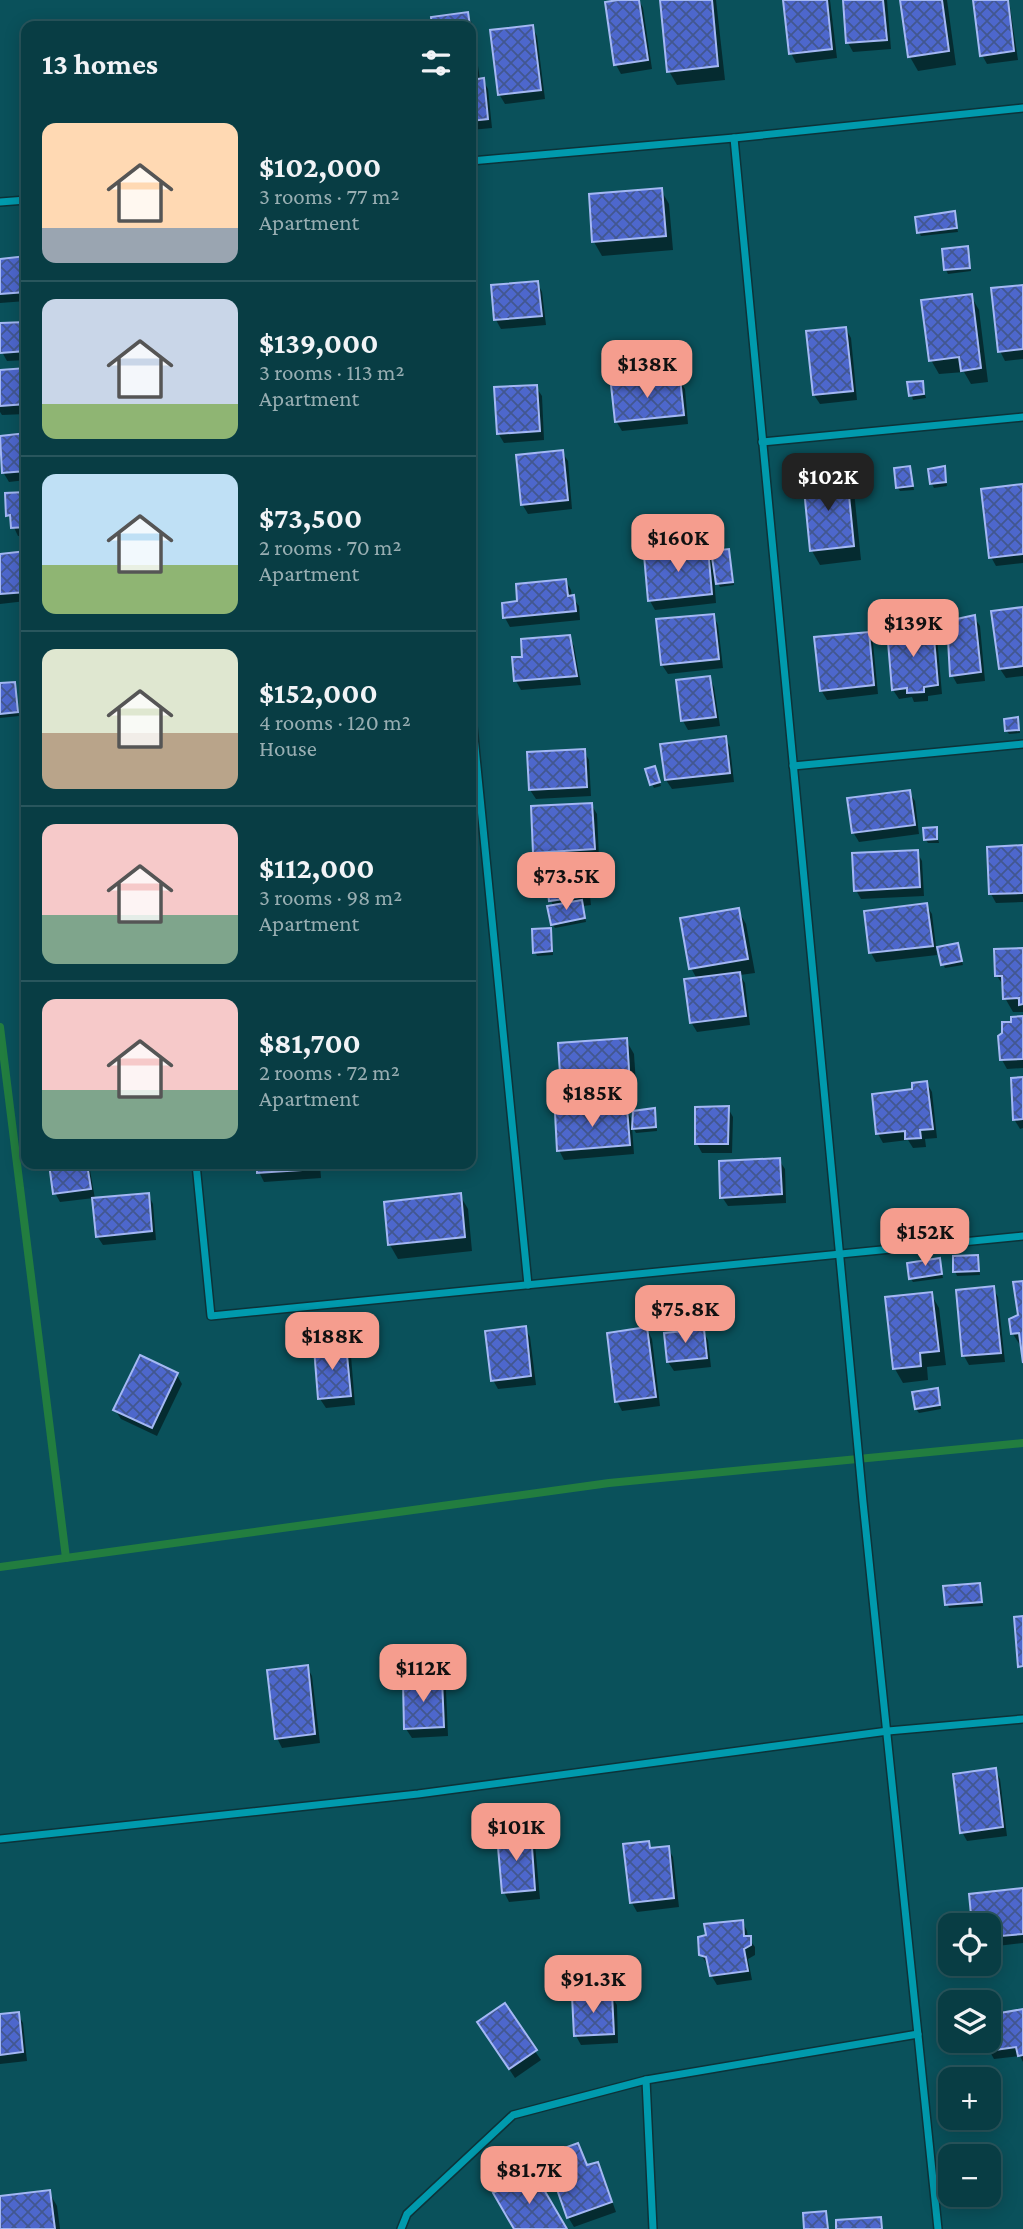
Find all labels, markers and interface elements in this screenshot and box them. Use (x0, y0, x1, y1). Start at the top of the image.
icon: filters (417, 44, 455, 82)
text: 13 homes (42, 47, 158, 80)
text: $102,000 (259, 150, 381, 183)
icon: home (98, 151, 182, 235)
text: 3 rooms · 77 m² (259, 183, 399, 209)
text: Apartment (259, 209, 359, 235)
text: $139,000 (259, 326, 378, 359)
icon: home (98, 327, 182, 411)
pin: $138K (598, 340, 696, 400)
text: $138K (617, 350, 677, 376)
text: 3 rooms · 113 m² (259, 359, 404, 385)
text: Apartment (259, 385, 359, 411)
pin: $102K (779, 454, 877, 513)
text: $102K (798, 463, 858, 489)
text: $73,500 (259, 501, 362, 534)
icon: home (98, 502, 182, 586)
pin: $160K (629, 514, 727, 574)
text: $160K (647, 524, 709, 550)
text: 2 rooms · 70 m² (259, 534, 402, 560)
text: Apartment (259, 560, 359, 586)
pin: $139K (864, 600, 962, 659)
text: $139K (884, 609, 942, 635)
text: $152,000 (259, 676, 378, 709)
icon: home (98, 677, 182, 761)
text: 4 rooms · 120 m² (259, 709, 411, 735)
text: House (259, 735, 317, 761)
text: $112,000 (259, 851, 375, 884)
icon: home (98, 852, 182, 936)
pin: $73.5K (509, 852, 623, 912)
text: $73.5K (533, 862, 599, 888)
text: 3 rooms · 98 m² (259, 884, 402, 910)
text: Apartment (259, 910, 359, 936)
text: $81,700 (259, 1026, 361, 1059)
icon: home (98, 1027, 182, 1111)
text: 2 rooms · 72 m² (259, 1059, 400, 1085)
pin: $185K (543, 1070, 641, 1129)
text: $185K (562, 1079, 622, 1105)
text: Apartment (259, 1085, 359, 1111)
pin: $152K (876, 1208, 974, 1268)
text: $152K (896, 1218, 954, 1244)
pin: $75.8K (628, 1286, 742, 1345)
text: $75.8K (651, 1295, 719, 1321)
pin: $188K (283, 1312, 381, 1372)
text: $188K (301, 1322, 363, 1348)
pin: $112K (374, 1644, 472, 1704)
text: $112K (395, 1654, 451, 1680)
pin: $101K (467, 1804, 565, 1863)
text: $101K (487, 1813, 545, 1839)
map controls (938, 1913, 1001, 2207)
button: locate (938, 1913, 1001, 1976)
pin: $91.3K (536, 1955, 650, 2015)
text: $91.3K (561, 1965, 625, 1991)
button: layers (938, 1990, 1001, 2053)
button: + (938, 2067, 1001, 2130)
button: − (938, 2144, 1001, 2207)
pin: $81.7K (472, 2146, 586, 2206)
text: $81.7K (496, 2156, 562, 2182)

